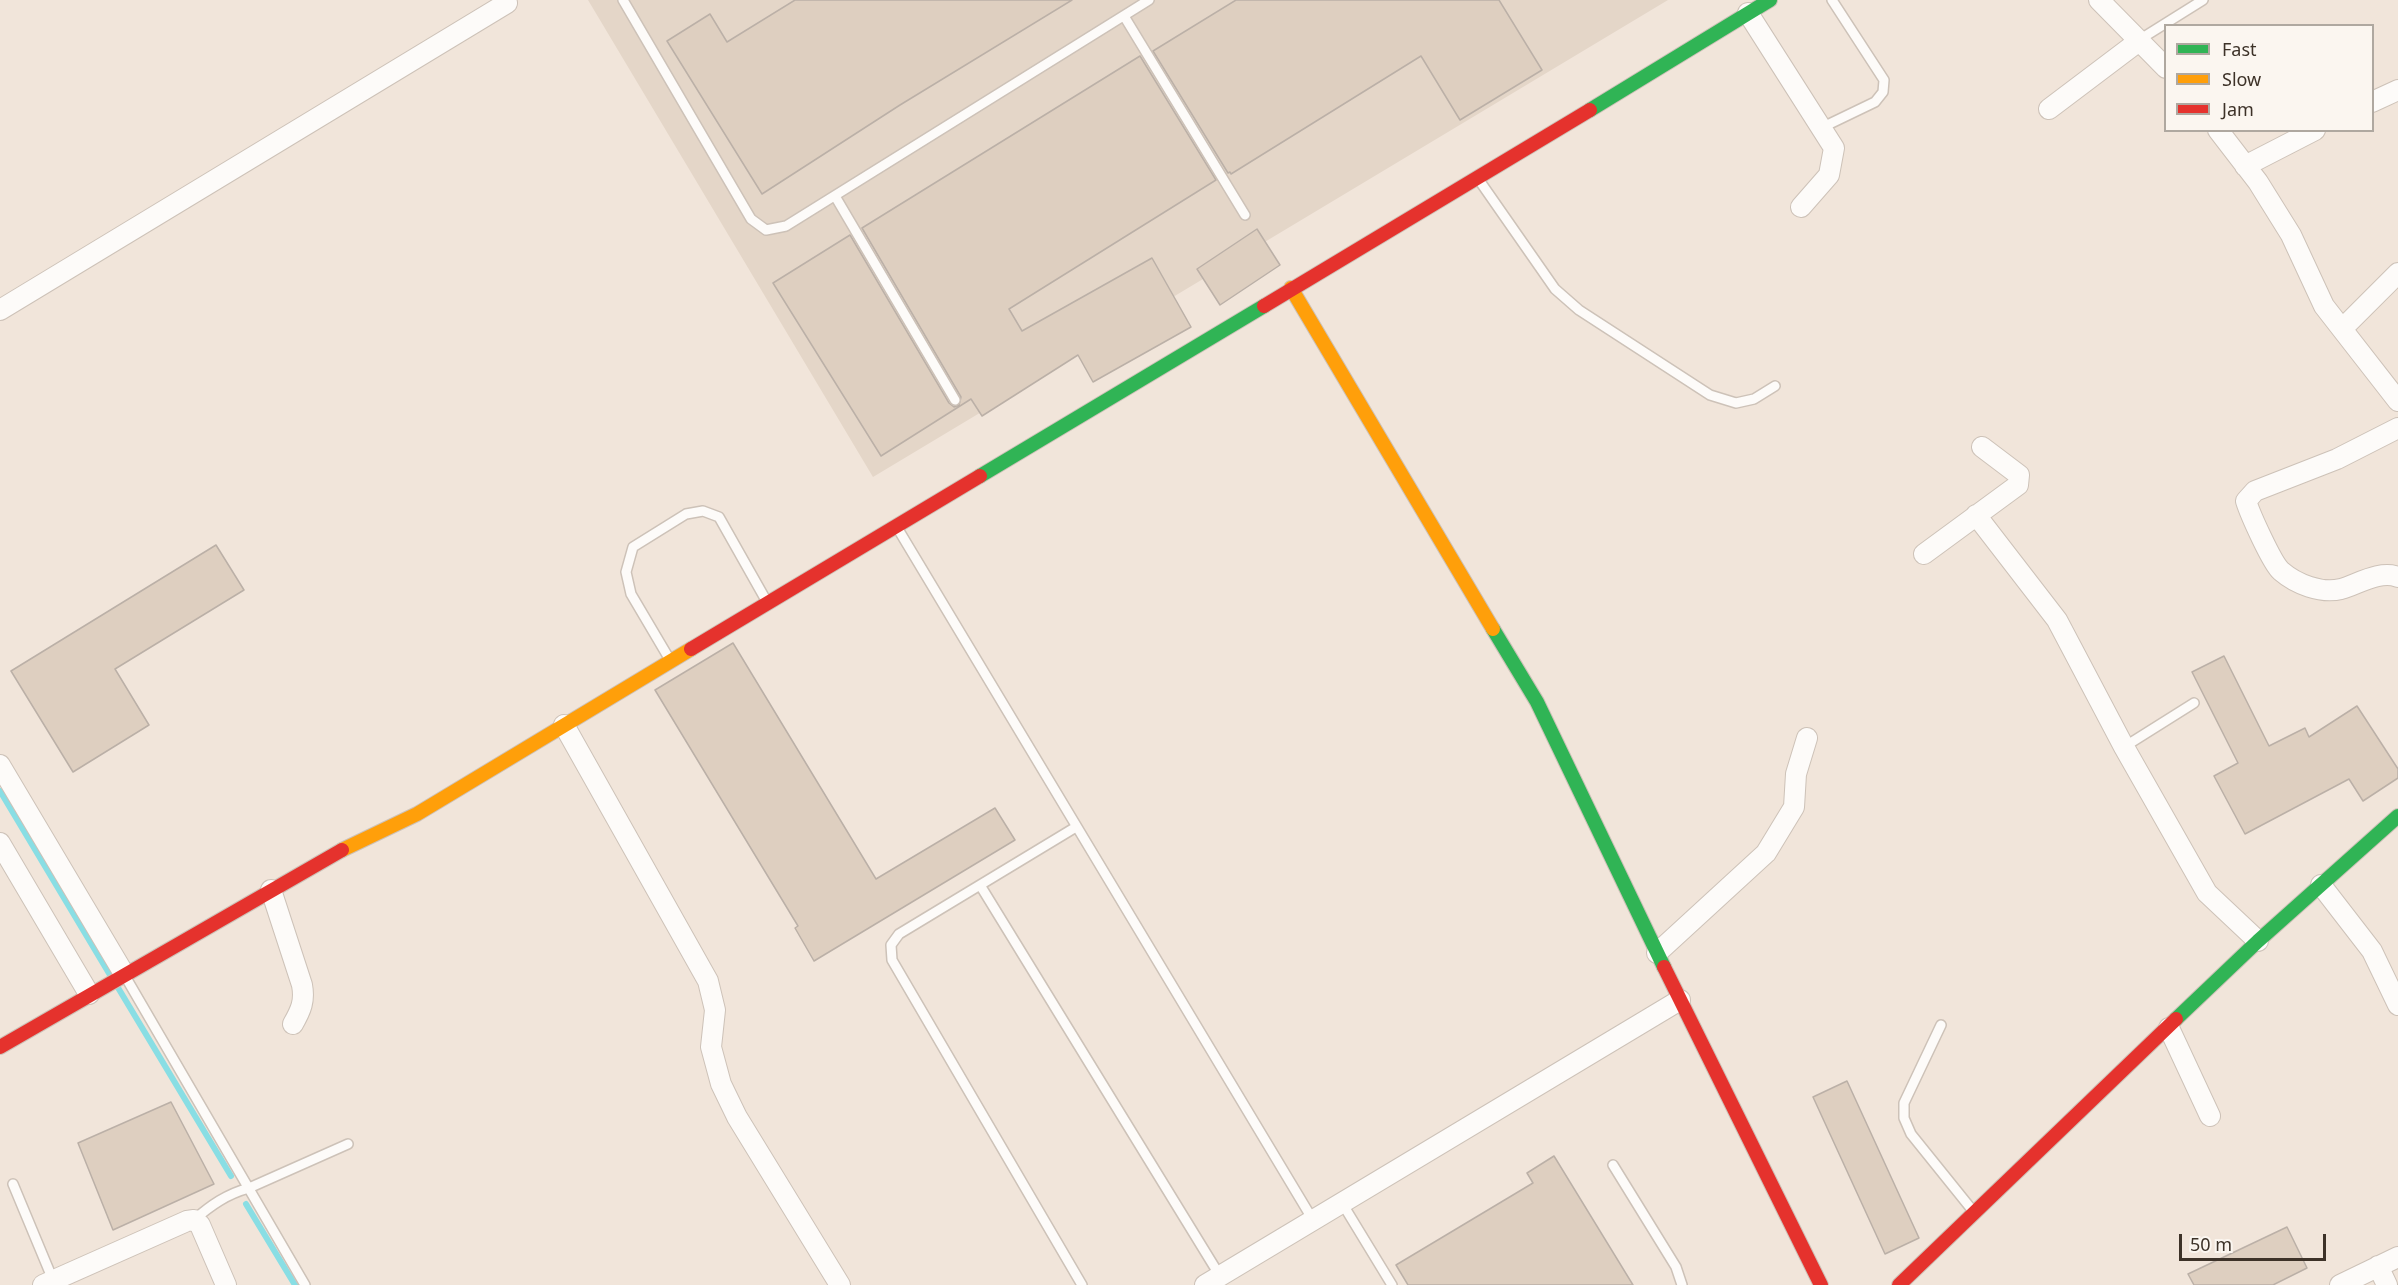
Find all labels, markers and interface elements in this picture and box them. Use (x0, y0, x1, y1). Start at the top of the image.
legend (2164, 24, 2374, 132)
text: Fast (2222, 37, 2257, 61)
text: Slow (2222, 67, 2261, 91)
text: Jam (2222, 97, 2254, 121)
scale bar (2182, 1222, 2329, 1260)
text: 50 m (2190, 1232, 2232, 1256)

